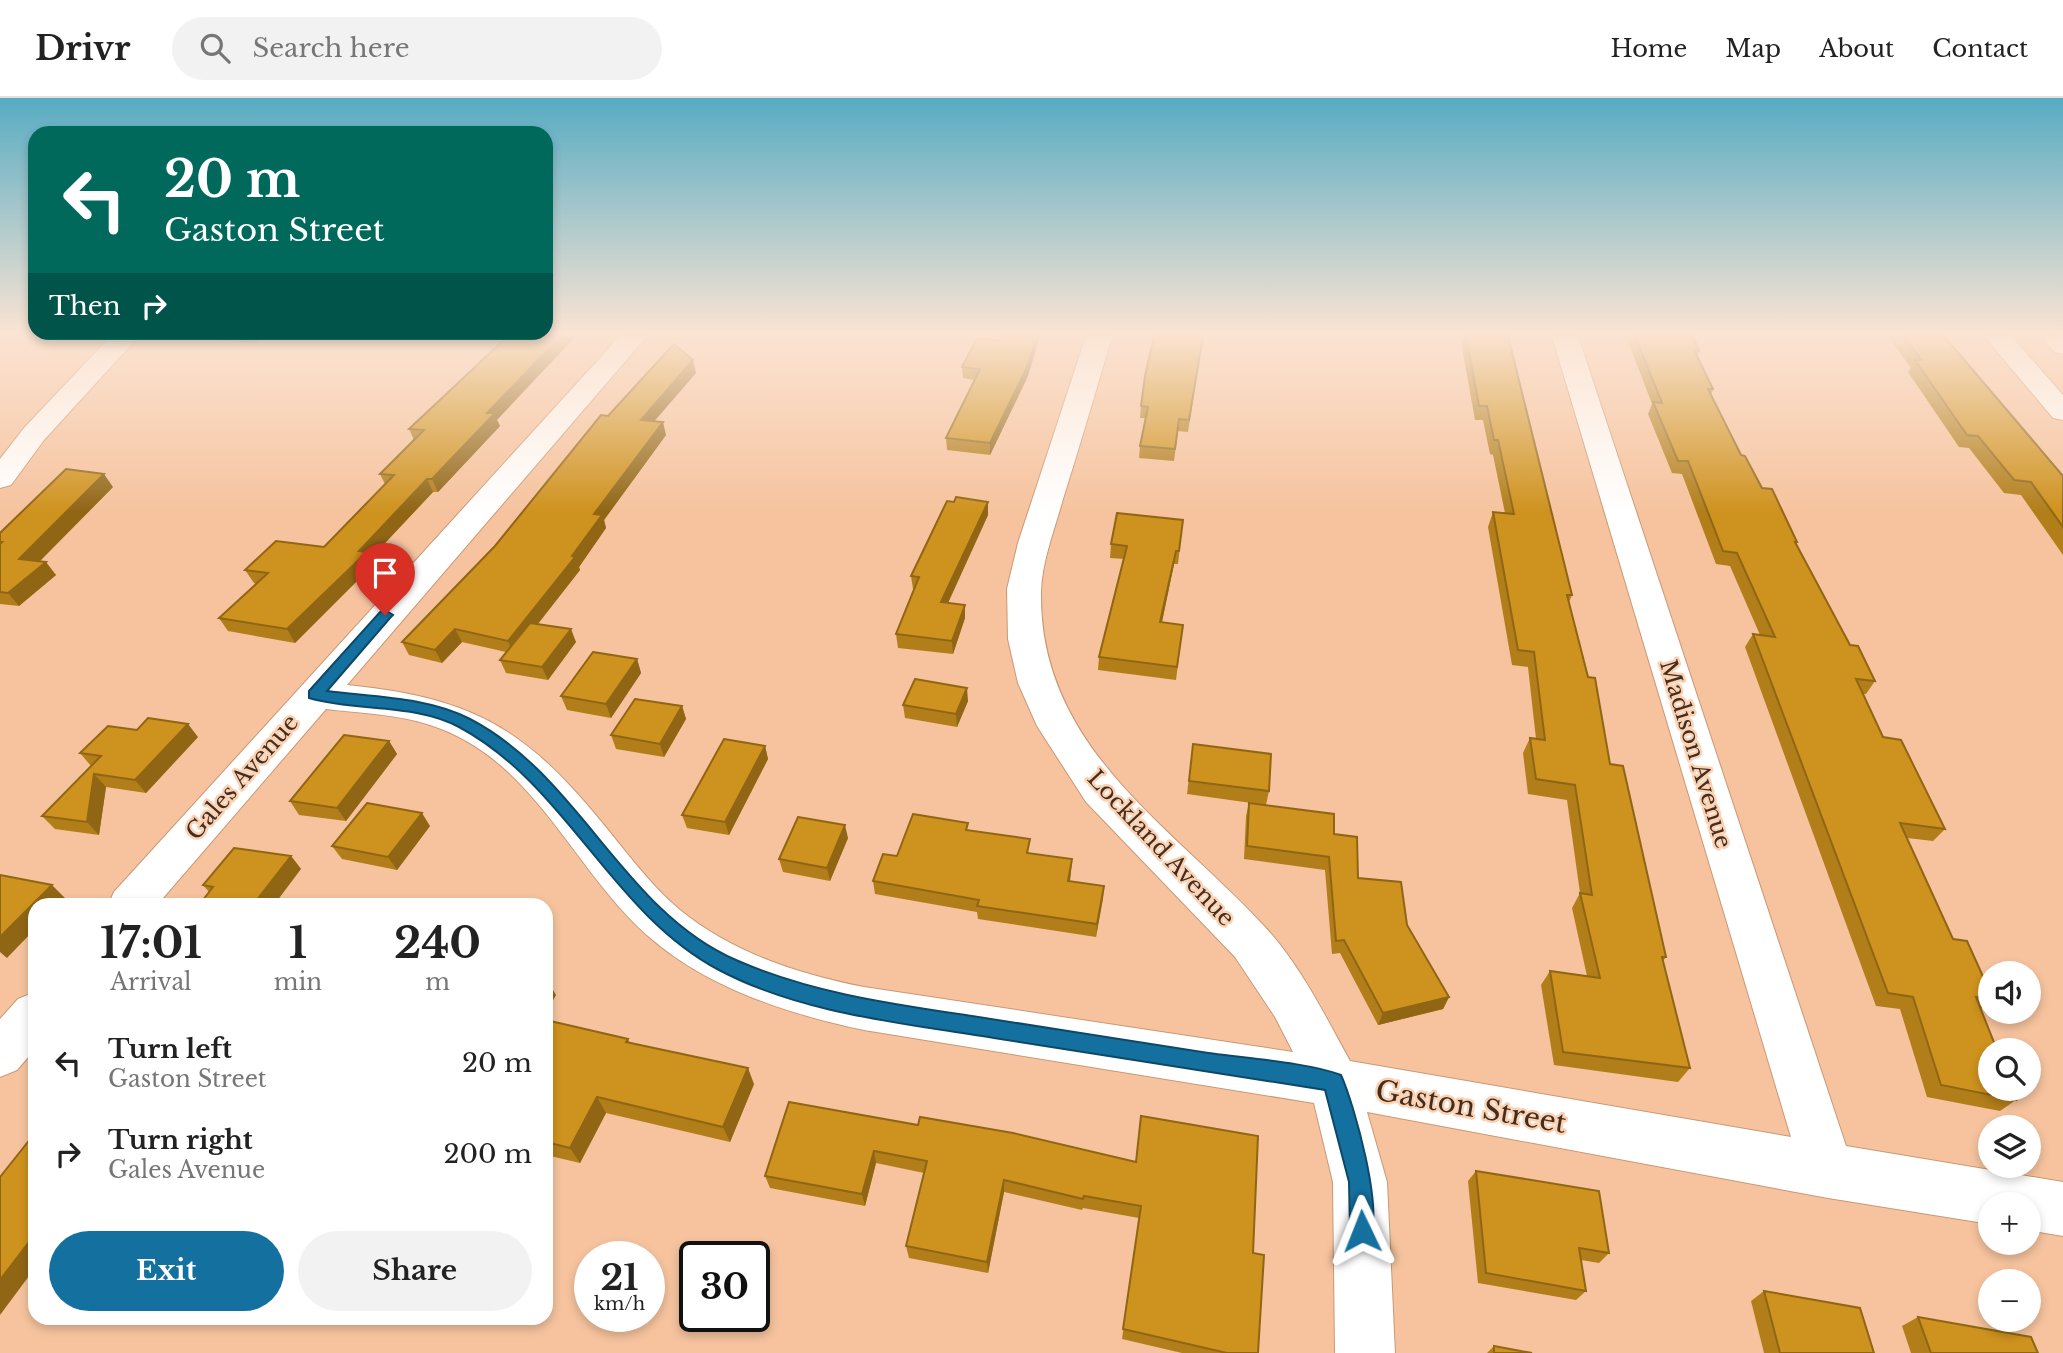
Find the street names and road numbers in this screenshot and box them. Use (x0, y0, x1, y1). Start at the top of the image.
street label: Madison Avenue (1654, 656, 1738, 852)
street label: Gales Avenue (180, 709, 304, 845)
street label: Lockland Avenue (1081, 764, 1241, 932)
street label: Gaston Street (1373, 1073, 1569, 1141)

